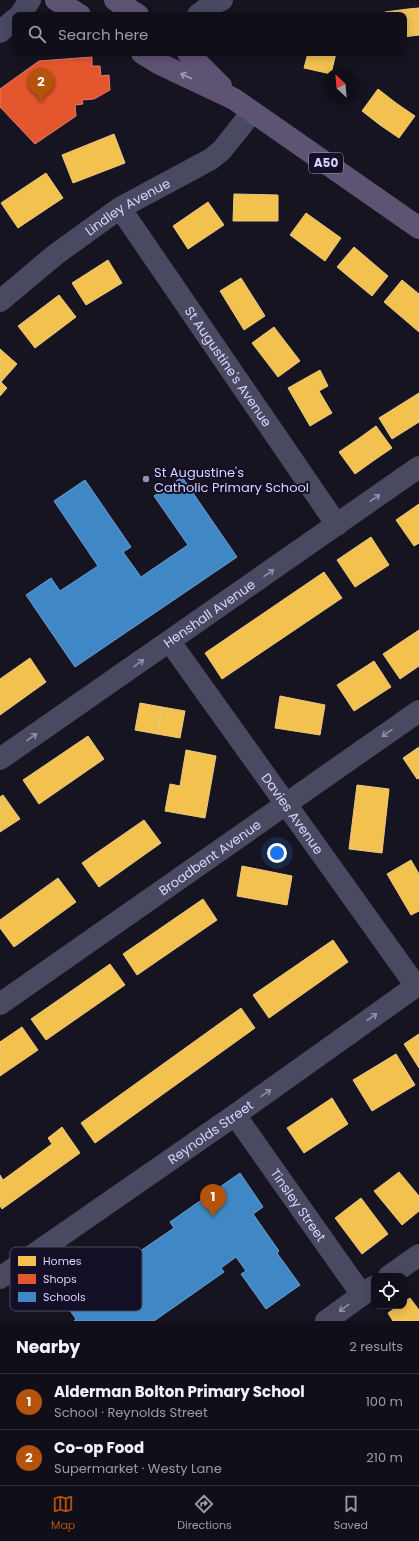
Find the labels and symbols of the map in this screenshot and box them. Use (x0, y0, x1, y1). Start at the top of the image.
north arrow (323, 68, 359, 104)
pin: 2 (28, 69, 54, 102)
one-way arrow (180, 71, 192, 79)
road number: A50 (309, 153, 343, 173)
street label: Lindley Avenue (81, 174, 174, 240)
street label: St Augustine's Avenue (180, 303, 276, 431)
place label: St Augustine's Catholic Primary School (154, 463, 309, 497)
marker: St Augustine's Catholic Primary School (141, 474, 151, 484)
one-way arrow (369, 494, 380, 502)
one-way arrow (263, 569, 274, 577)
street label: Henshall Avenue (160, 575, 259, 652)
one-way arrow (133, 659, 144, 667)
one-way arrow (382, 729, 393, 737)
one-way arrow (26, 733, 37, 741)
street label: Davies Avenue (257, 769, 328, 858)
street label: Broadbent Avenue (155, 815, 265, 900)
your location (267, 843, 287, 863)
one-way arrow (367, 1013, 378, 1021)
one-way arrow (261, 1089, 272, 1097)
street label: Reynolds Street (164, 1096, 257, 1169)
street label: Tinsley Street (266, 1165, 331, 1246)
pin: 1 (200, 1184, 226, 1217)
legend (10, 1247, 142, 1311)
text: Homes (43, 1253, 82, 1269)
text: Shops (43, 1271, 77, 1287)
text: Schools (43, 1289, 86, 1305)
one-way arrow (339, 1304, 350, 1312)

